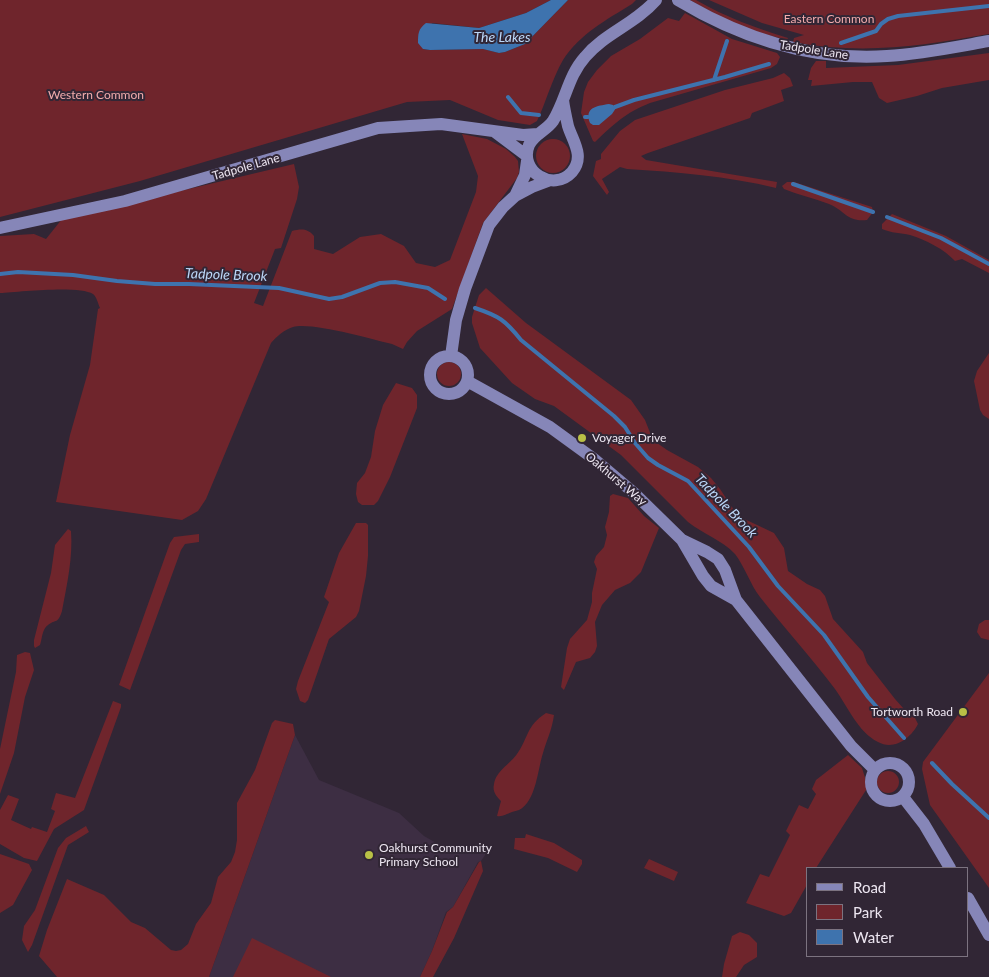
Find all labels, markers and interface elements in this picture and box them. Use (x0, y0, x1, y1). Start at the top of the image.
park label: Eastern Common (784, 12, 874, 26)
water label: The Lakes (473, 29, 531, 45)
street label: Tadpole Lane (779, 37, 849, 63)
park label: Western Common (48, 88, 144, 102)
street label: Tadpole Lane (211, 151, 281, 183)
water label: Tadpole Brook (185, 265, 267, 285)
place label: Voyager Drive (592, 431, 666, 445)
marker: Voyager Drive (576, 432, 588, 444)
street label: Oakhurst Way (582, 449, 650, 509)
water label: Tadpole Brook (691, 471, 761, 541)
place label: Tortworth Road (871, 705, 953, 719)
marker: Tortworth Road (957, 706, 969, 718)
place label: Oakhurst Community Primary School (379, 841, 492, 869)
marker: Oakhurst Community Primary School (363, 849, 375, 861)
legend (806, 867, 969, 957)
text: Road (853, 878, 886, 896)
text: Park (853, 903, 882, 921)
text: Water (853, 928, 894, 946)

